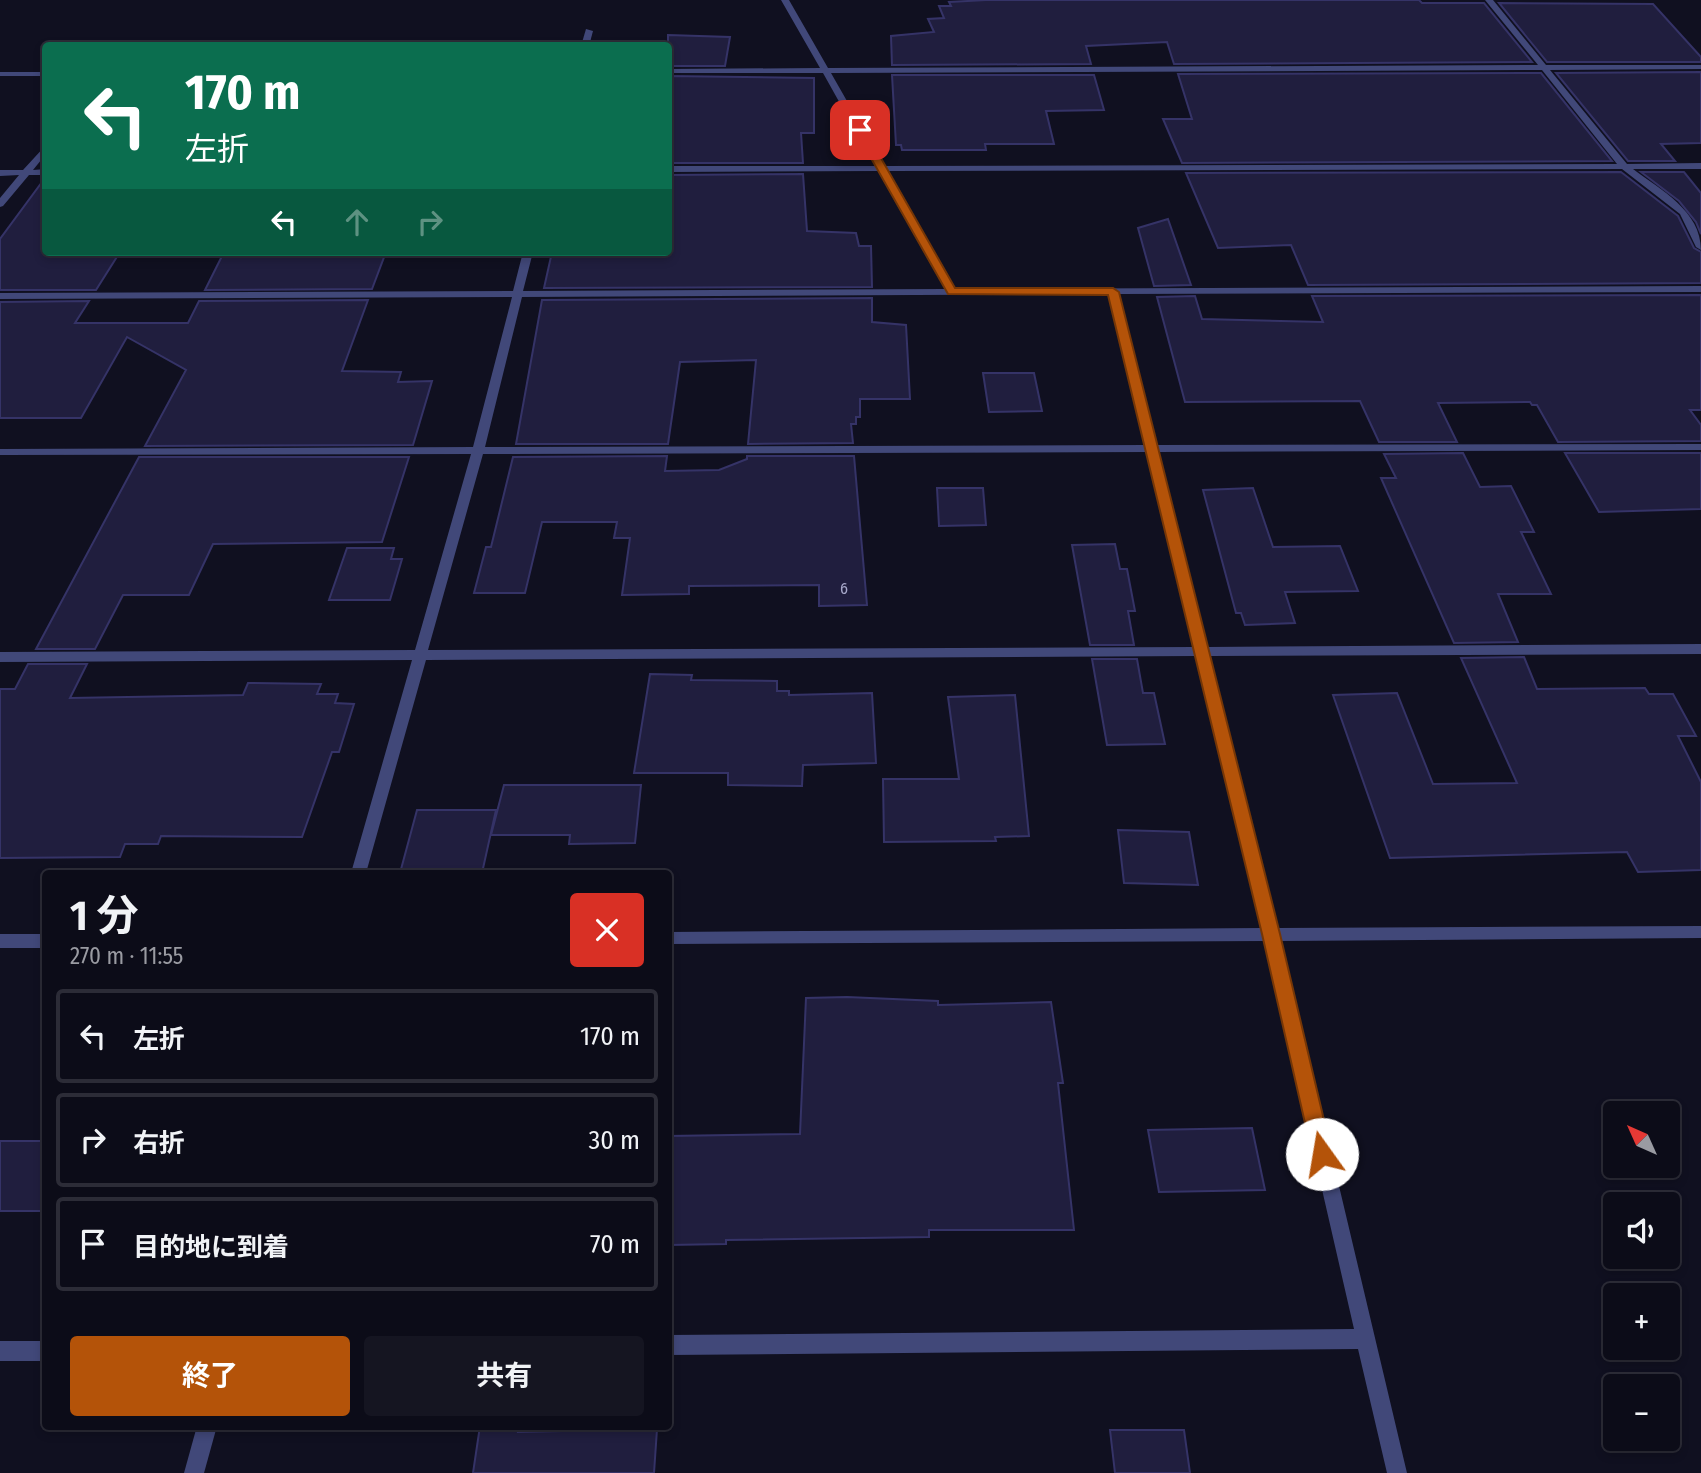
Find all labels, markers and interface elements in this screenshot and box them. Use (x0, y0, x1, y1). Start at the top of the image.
text: 170 m (185, 63, 301, 122)
icon: left (70, 70, 161, 161)
pin (830, 100, 890, 160)
icon: arrive (841, 111, 879, 149)
text: 左折 (185, 130, 249, 168)
icon: left (265, 203, 303, 241)
icon: ahead (338, 203, 376, 241)
icon: right (411, 203, 449, 241)
house number: 6 (840, 579, 848, 598)
text: 1 分 (70, 891, 139, 941)
button: close (570, 893, 644, 967)
text: 270 m · 11:55 (70, 942, 183, 970)
icon: left (74, 1017, 112, 1055)
text: 170 m (580, 1021, 640, 1052)
text: 左折 (133, 1024, 185, 1055)
north arrow (1603, 1101, 1680, 1178)
map controls (1603, 1101, 1680, 1451)
position arrow (1285, 1117, 1359, 1191)
icon: right (74, 1121, 112, 1159)
text: 30 m (589, 1125, 640, 1156)
text: 右折 (133, 1128, 185, 1159)
button: sound (1603, 1192, 1680, 1269)
icon: arrive (74, 1225, 112, 1263)
text: 70 m (590, 1229, 640, 1260)
text: 目的地に到着 (133, 1232, 289, 1263)
button: + (1603, 1283, 1680, 1360)
button: 終了 (70, 1336, 350, 1416)
button: 共有 (364, 1336, 644, 1416)
button: − (1603, 1374, 1680, 1451)

